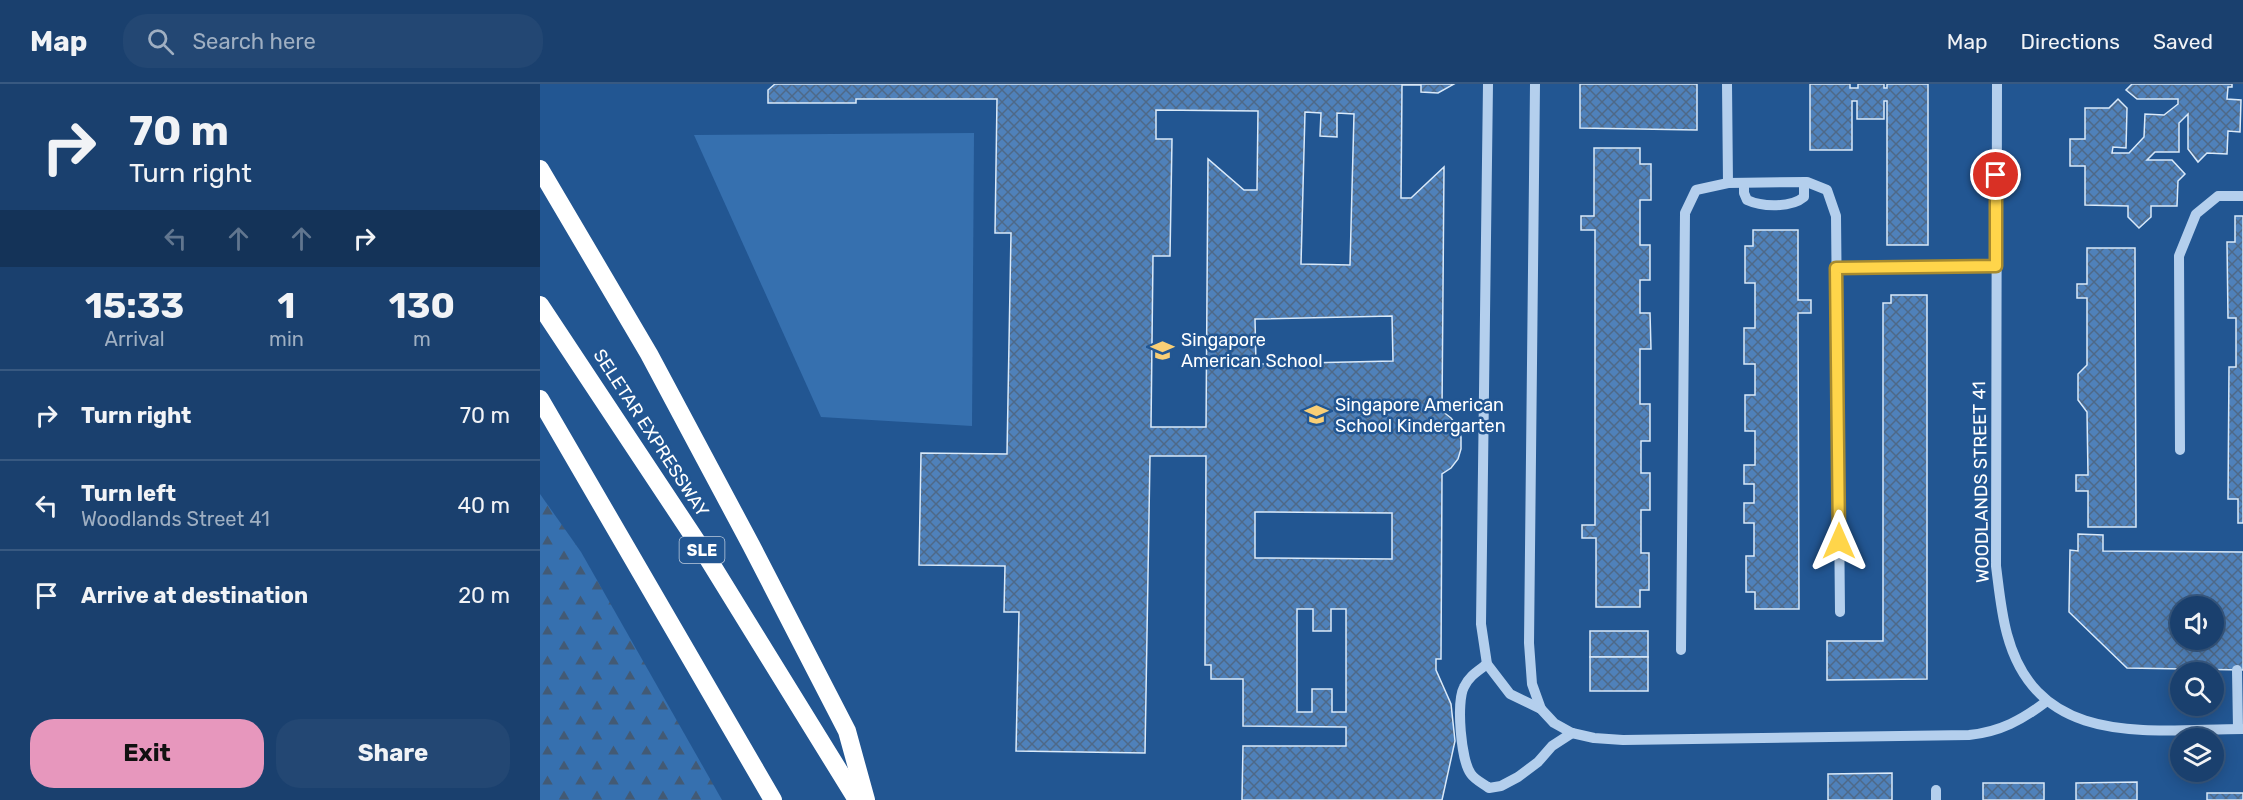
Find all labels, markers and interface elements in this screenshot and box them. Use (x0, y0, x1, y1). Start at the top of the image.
search box (123, 14, 543, 68)
text: Map (30, 25, 87, 58)
icon: search (144, 25, 177, 58)
text: Search here (192, 28, 316, 55)
text: Map (1947, 29, 1988, 54)
text: Directions (2021, 29, 2120, 54)
text: Saved (2153, 29, 2213, 54)
text: 70 m (129, 106, 229, 156)
icon: right (30, 108, 108, 186)
pin (1970, 149, 2021, 200)
text: Turn right (129, 157, 252, 189)
icon: arrive (1979, 158, 2012, 191)
icon: left (159, 222, 192, 255)
icon: ahead (222, 222, 255, 255)
icon: ahead (285, 222, 318, 255)
icon: right (348, 222, 381, 255)
text: 15:33 (85, 284, 184, 327)
text: 1 (278, 284, 295, 327)
text: 130 (389, 284, 455, 327)
text: Arrival (105, 327, 165, 351)
text: min (269, 327, 304, 351)
text: m (413, 327, 431, 351)
place label: Singapore American School (1181, 329, 1323, 372)
school or university icon: Singapore American School (1150, 337, 1176, 363)
street label: SELETAR EXPRESSWAY (589, 345, 714, 521)
street label: WOODLANDS STREET 41 (1968, 381, 1994, 583)
place label: Singapore American School Kindergarten (1335, 394, 1506, 437)
icon: right (30, 399, 63, 432)
text: Turn right (81, 402, 191, 429)
text: 70 m (460, 402, 510, 429)
school or university icon: Singapore American School Kindergarten (1304, 402, 1330, 428)
text: Turn left (81, 480, 176, 507)
icon: left (30, 489, 63, 522)
text: 40 m (457, 492, 510, 519)
text: Woodlands Street 41 (81, 507, 270, 531)
position arrow (1807, 509, 1871, 573)
road number: SLE (680, 537, 724, 563)
icon: arrive (30, 579, 63, 612)
text: Arrive at destination (81, 582, 308, 609)
text: 20 m (458, 582, 510, 609)
map controls (2170, 596, 2224, 782)
button: sound (2170, 596, 2224, 650)
button: search (2170, 662, 2224, 716)
button: Exit (30, 719, 264, 788)
button: Share (276, 719, 510, 788)
button: layers (2170, 728, 2224, 782)

